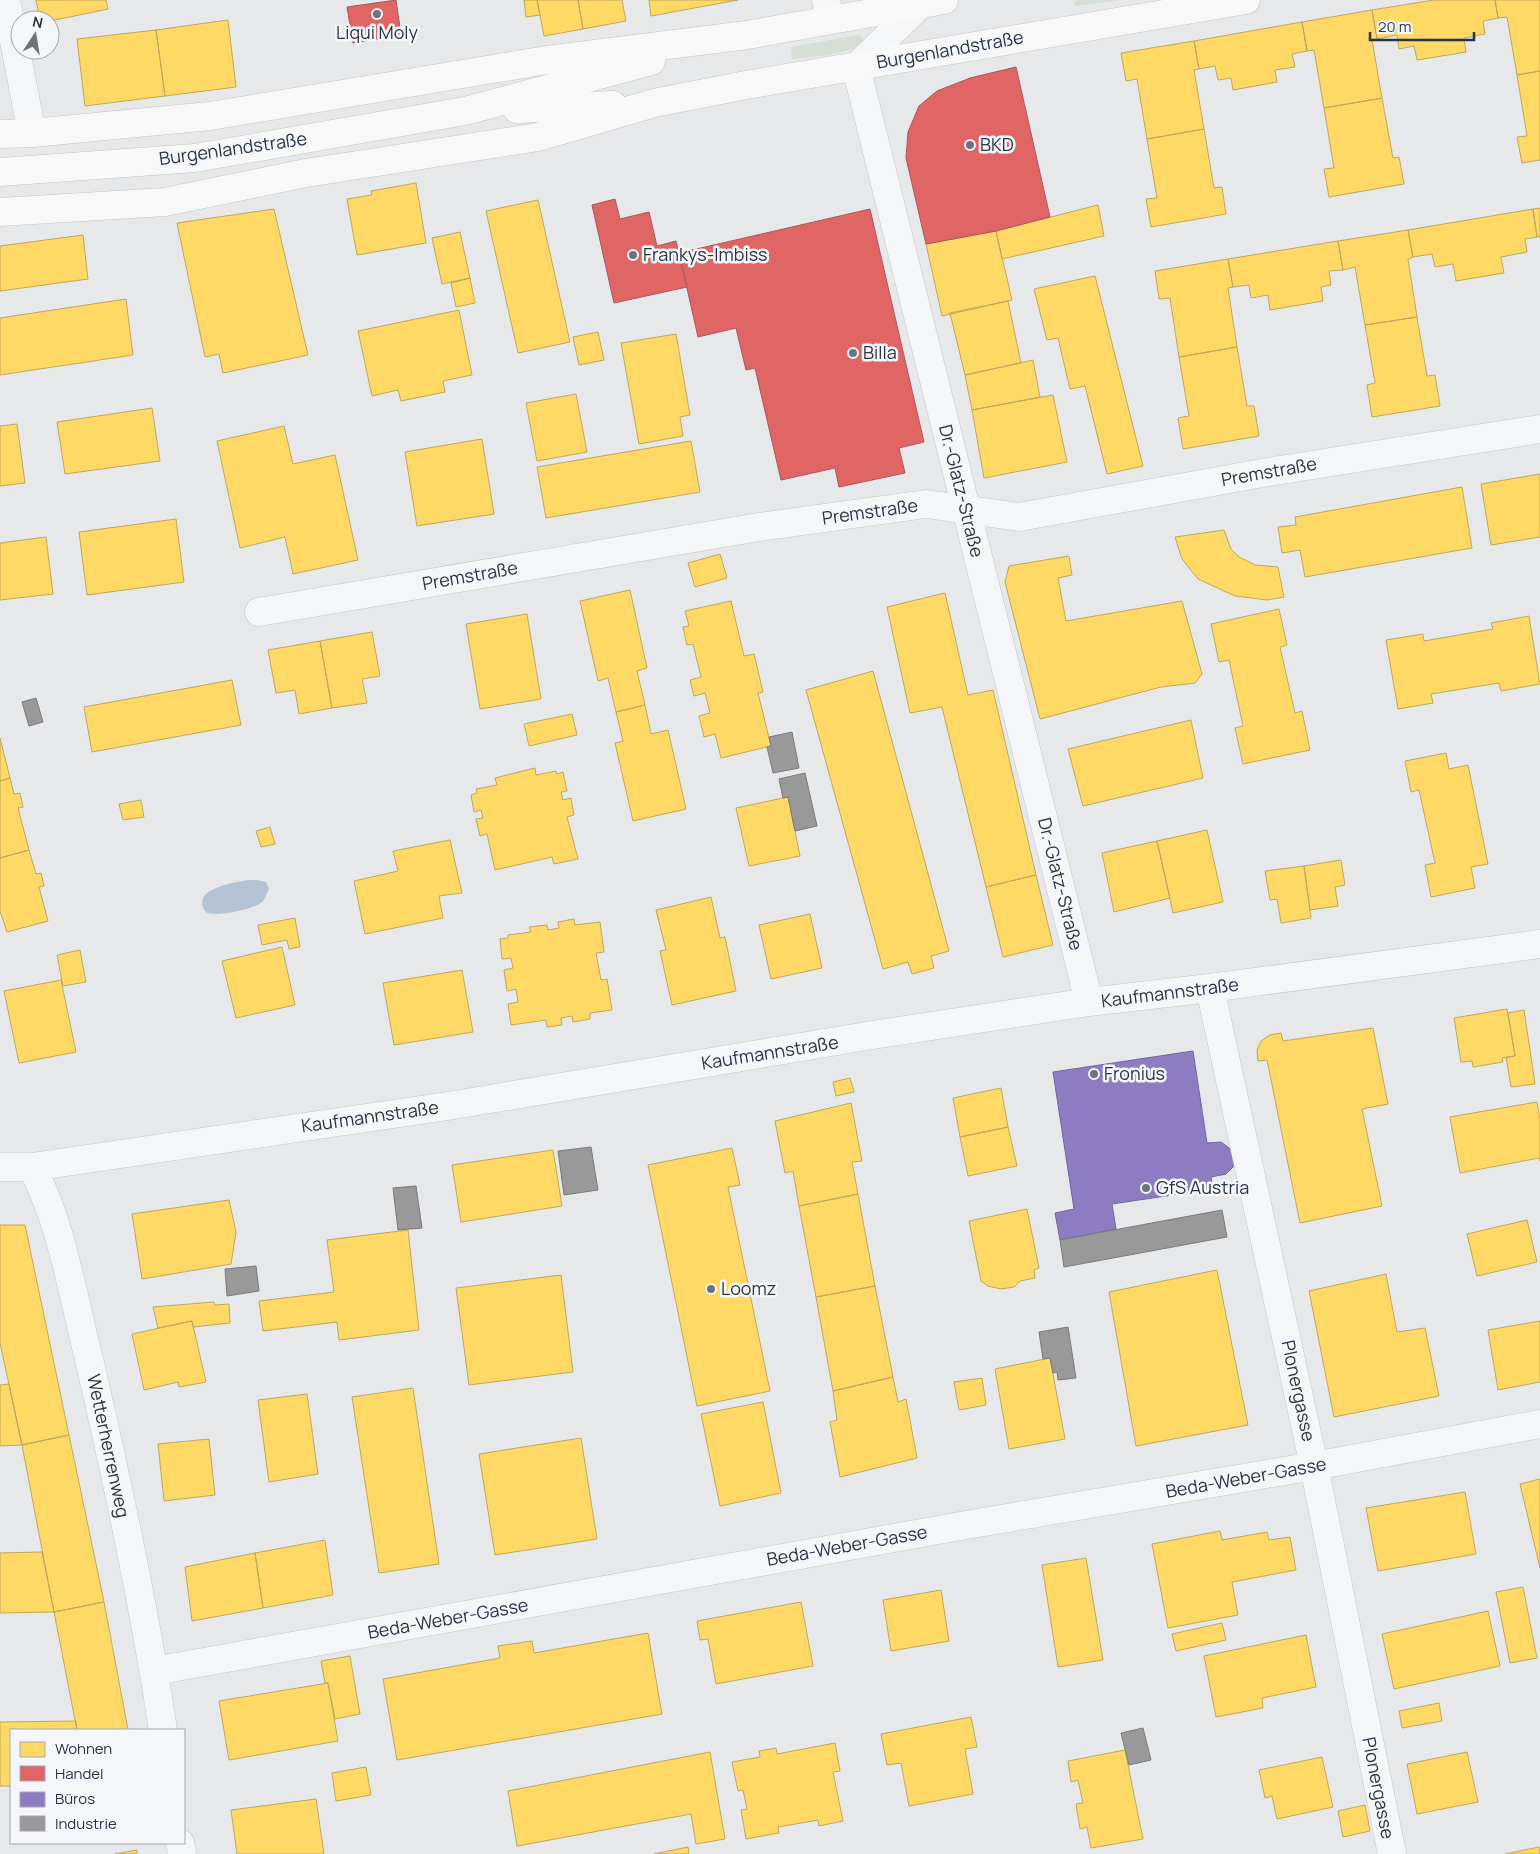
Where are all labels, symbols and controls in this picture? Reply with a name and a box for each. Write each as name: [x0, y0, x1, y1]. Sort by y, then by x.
marker: Liqui Moly: [371, 8, 383, 20]
north arrow: [10, 10, 60, 60]
scale bar: [1370, 10, 1474, 42]
text: N: [31, 11, 45, 32]
text: 20 m: [1378, 16, 1411, 37]
place label: Liqui Moly: [336, 20, 419, 44]
street label: Burgenlandstraße: [874, 24, 1025, 74]
street label: Burgenlandstraße: [157, 126, 308, 170]
place label: BKD: [980, 132, 1014, 156]
marker: BKD: [964, 139, 976, 151]
place label: Frankys-Imbiss: [643, 242, 768, 266]
marker: Frankys-Imbiss: [627, 249, 639, 261]
place label: Billa: [863, 340, 897, 364]
marker: Billa: [847, 347, 859, 359]
street label: Dr.-Glatz-Straße: [934, 422, 990, 560]
street label: Premstraße: [1219, 451, 1319, 491]
street label: Premstraße: [820, 492, 919, 530]
street label: Premstraße: [420, 555, 520, 595]
street label: Dr.-Glatz-Straße: [1033, 815, 1089, 953]
street label: Kaufmannstraße: [1100, 972, 1240, 1012]
street label: Kaufmannstraße: [700, 1029, 840, 1075]
place label: Fronius: [1104, 1061, 1165, 1085]
marker: Fronius: [1088, 1068, 1100, 1080]
street label: Kaufmannstraße: [300, 1094, 440, 1138]
place label: GfS Austria: [1156, 1175, 1249, 1199]
marker: GfS Austria: [1140, 1182, 1152, 1194]
place label: Loomz: [721, 1276, 776, 1300]
marker: Loomz: [705, 1283, 717, 1295]
street label: Plonergasse: [1277, 1338, 1321, 1444]
street label: Wetterherrenweg: [82, 1372, 136, 1520]
street label: Beda-Weber-Gasse: [1164, 1451, 1328, 1503]
street label: Beda-Weber-Gasse: [765, 1519, 929, 1571]
street label: Beda-Weber-Gasse: [366, 1592, 530, 1644]
legend: [10, 1729, 185, 1844]
street label: Plonergasse: [1357, 1735, 1401, 1841]
text: Wohnen: [55, 1738, 112, 1759]
text: Handel: [55, 1763, 104, 1784]
text: Büros: [55, 1788, 95, 1809]
text: Industrie: [55, 1813, 117, 1834]

